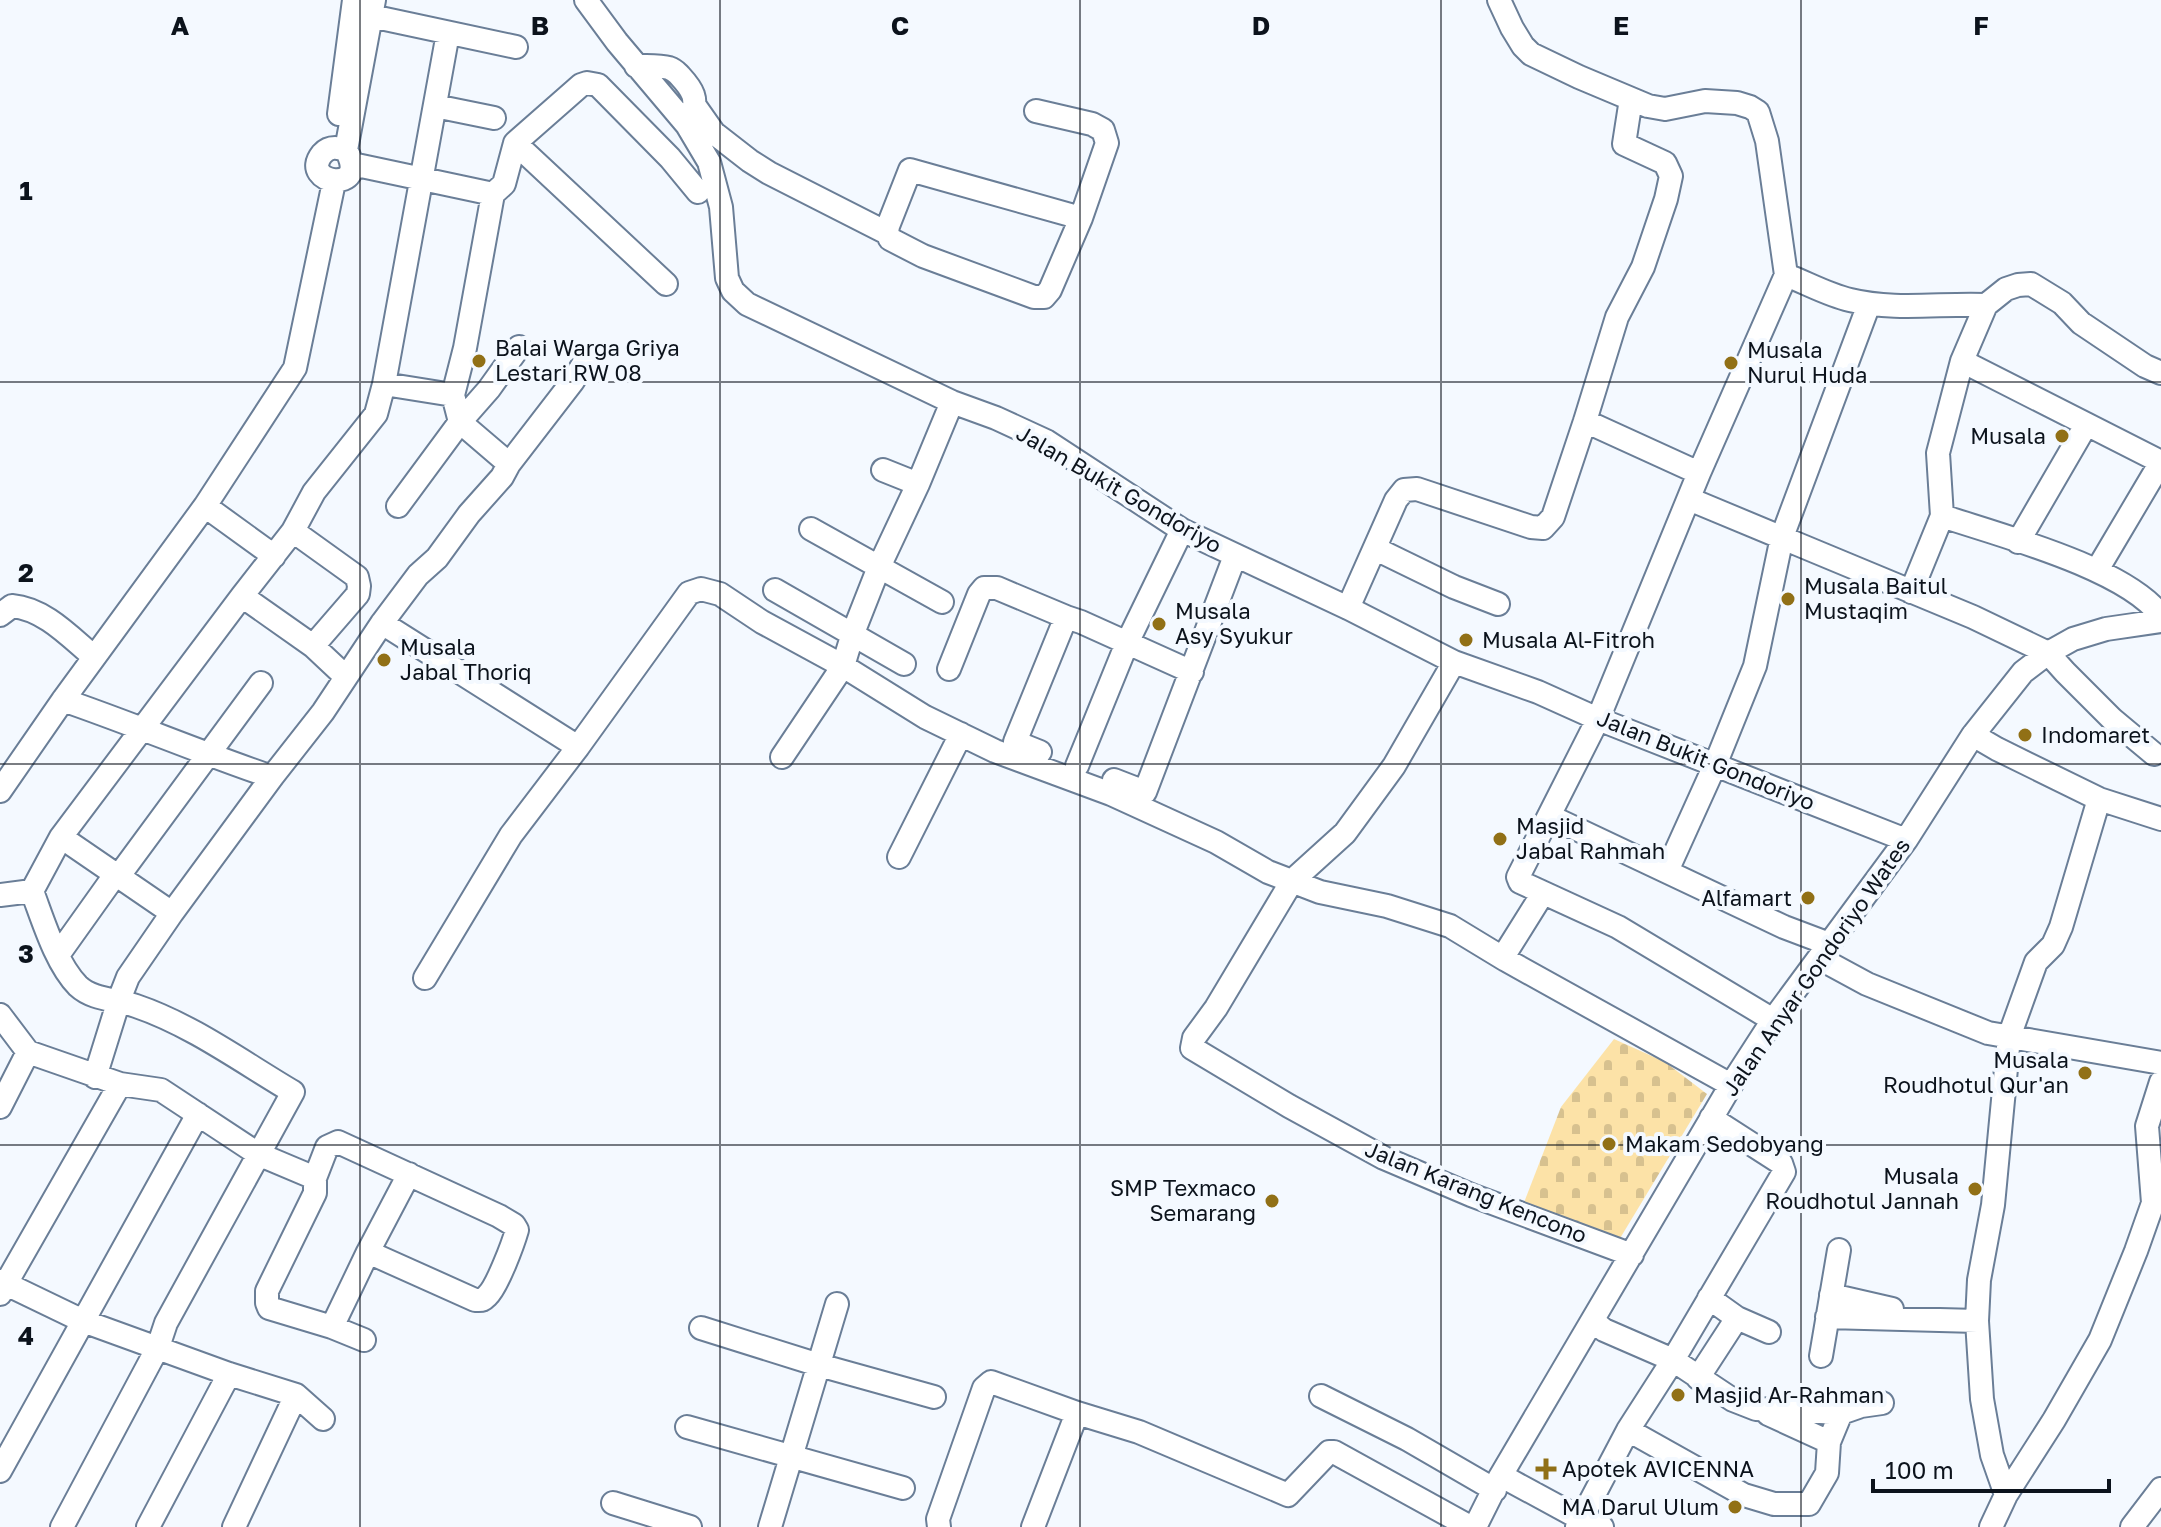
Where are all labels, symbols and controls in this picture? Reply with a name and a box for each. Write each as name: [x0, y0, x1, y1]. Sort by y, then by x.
text: A: [171, 10, 190, 41]
text: B: [531, 10, 549, 41]
text: C: [891, 10, 909, 41]
text: D: [1252, 10, 1270, 41]
text: E: [1613, 10, 1629, 41]
text: F: [1973, 10, 1989, 41]
text: 1: [19, 175, 33, 206]
place label: Balai Warga Griya Lestari RW 08: [495, 334, 680, 386]
place label: Musala Nurul Huda: [1747, 336, 1867, 388]
marker: Balai Warga Griya Lestari RW 08: [470, 352, 488, 370]
marker: Musala Nurul Huda: [1722, 354, 1740, 372]
street label: Jalan Bukit Gondoriyo: [1012, 419, 1227, 558]
place label: Musala: [1970, 422, 2046, 449]
marker: Musala: [2053, 427, 2071, 445]
text: 2: [18, 557, 34, 588]
place label: Musala Baitul Mustaqim: [1804, 572, 1948, 624]
marker: Musala Baitul Mustaqim: [1779, 590, 1797, 608]
place label: Musala Asy Syukur: [1175, 597, 1293, 649]
marker: Musala Asy Syukur: [1150, 615, 1168, 633]
place label: Musala Al-Fitroh: [1482, 626, 1655, 653]
marker: Musala Al-Fitroh: [1457, 631, 1475, 649]
place label: Musala Jabal Thoriq: [400, 633, 532, 685]
marker: Musala Jabal Thoriq: [375, 651, 393, 669]
street label: Jalan Bukit Gondoriyo: [1593, 704, 1819, 816]
place label: Indomaret: [2041, 721, 2150, 748]
marker: Indomaret: [2016, 726, 2034, 744]
place label: Masjid Jabal Rahmah: [1516, 812, 1665, 864]
marker: Masjid Jabal Rahmah: [1491, 830, 1509, 848]
street label: Jalan Anyar Gondoriyo Wates: [1716, 832, 1915, 1101]
place label: Alfamart: [1701, 884, 1792, 911]
marker: Alfamart: [1799, 889, 1817, 907]
text: 3: [18, 938, 34, 969]
place label: Musala Roudhotul Qur'an: [1883, 1046, 2069, 1098]
marker: Musala Roudhotul Qur'an: [2076, 1064, 2094, 1082]
place label: Makam Sedobyang: [1625, 1130, 1824, 1157]
street label: Jalan Karang Kencono: [1361, 1135, 1591, 1248]
marker: Makam Sedobyang: [1600, 1135, 1618, 1153]
place label: Musala Roudhotul Jannah: [1765, 1162, 1959, 1214]
place label: SMP Texmaco Semarang: [1110, 1174, 1256, 1226]
marker: Musala Roudhotul Jannah: [1966, 1180, 1984, 1198]
marker: SMP Texmaco Semarang: [1263, 1192, 1281, 1210]
text: 4: [18, 1320, 34, 1351]
place label: Masjid Ar-Rahman: [1694, 1381, 1884, 1408]
marker: Masjid Ar-Rahman: [1669, 1386, 1687, 1404]
scale bar: [1873, 1443, 2109, 1493]
place label: Apotek AVICENNA: [1562, 1455, 1754, 1482]
text: 100 m: [1885, 1455, 1954, 1484]
marker: Apotek AVICENNA: [1537, 1460, 1555, 1478]
place label: MA Darul Ulum: [1562, 1493, 1719, 1520]
marker: MA Darul Ulum: [1726, 1498, 1744, 1516]

